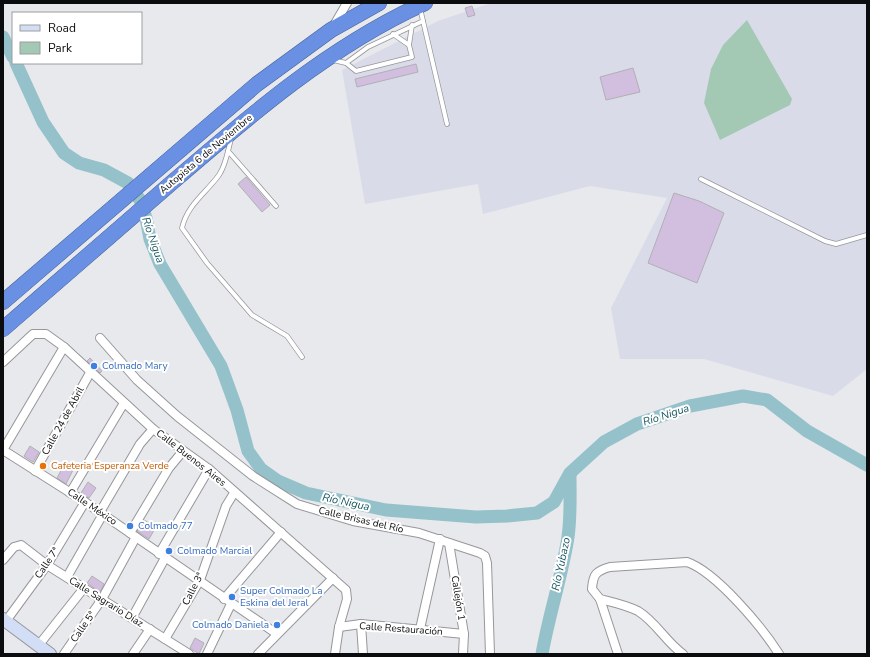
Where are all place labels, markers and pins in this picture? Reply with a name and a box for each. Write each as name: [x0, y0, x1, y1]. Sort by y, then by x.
place label: Colmado Mary: [102, 359, 168, 373]
marker: Colmado Mary: [89, 361, 99, 371]
place label: Cafeteria Esperanza Verde: [51, 459, 169, 473]
marker: Cafeteria Esperanza Verde: [38, 461, 48, 471]
place label: Colmado 77: [138, 519, 193, 533]
marker: Colmado 77: [125, 521, 135, 531]
place label: Colmado Marcial: [177, 544, 252, 558]
marker: Colmado Marcial: [164, 546, 174, 556]
place label: Super Colmado La Eskina del Jeral: [240, 584, 323, 610]
marker: Super Colmado La Eskina del Jeral: [227, 592, 237, 602]
place label: Colmado Daniela: [192, 618, 269, 632]
marker: Colmado Daniela: [272, 620, 282, 630]

